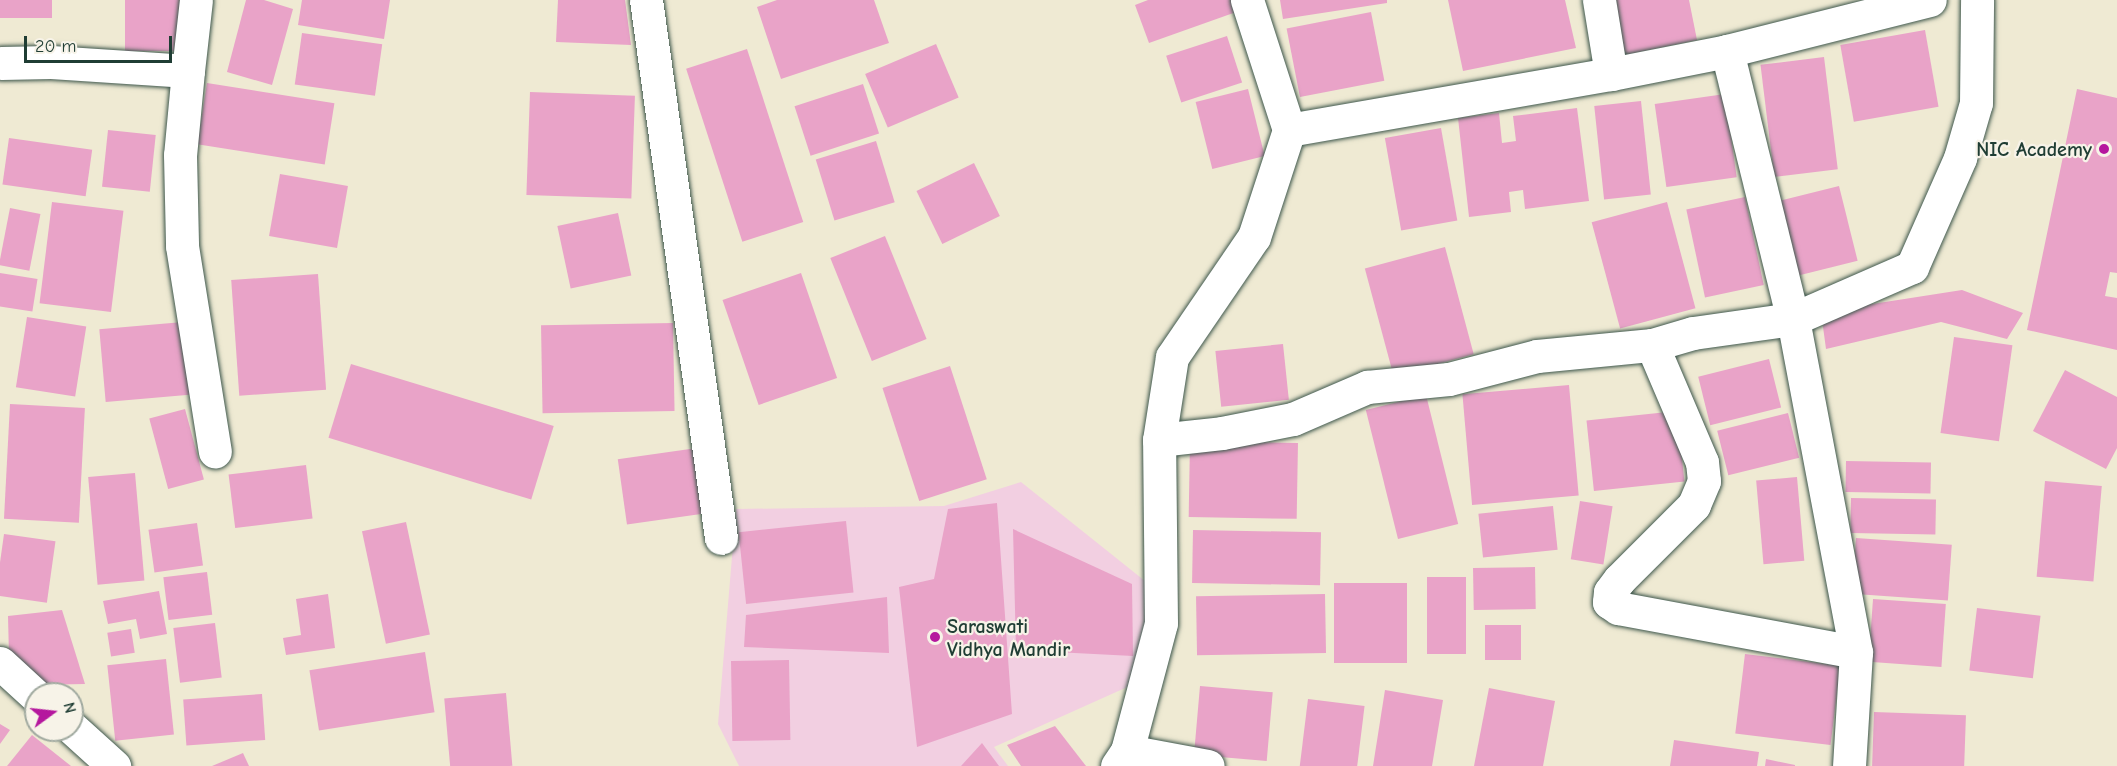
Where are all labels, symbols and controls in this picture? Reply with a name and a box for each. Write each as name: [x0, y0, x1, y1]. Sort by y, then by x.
scale bar: [27, 24, 176, 62]
text: 20 m: [35, 36, 76, 57]
place label: NIC Academy: [1976, 137, 2092, 161]
marker: NIC Academy: [2097, 142, 2111, 156]
place label: Saraswati Vidhya Mandir: [947, 614, 1070, 661]
marker: Saraswati Vidhya Mandir: [928, 630, 942, 644]
north arrow: [24, 682, 84, 742]
text: N: [59, 700, 79, 715]

